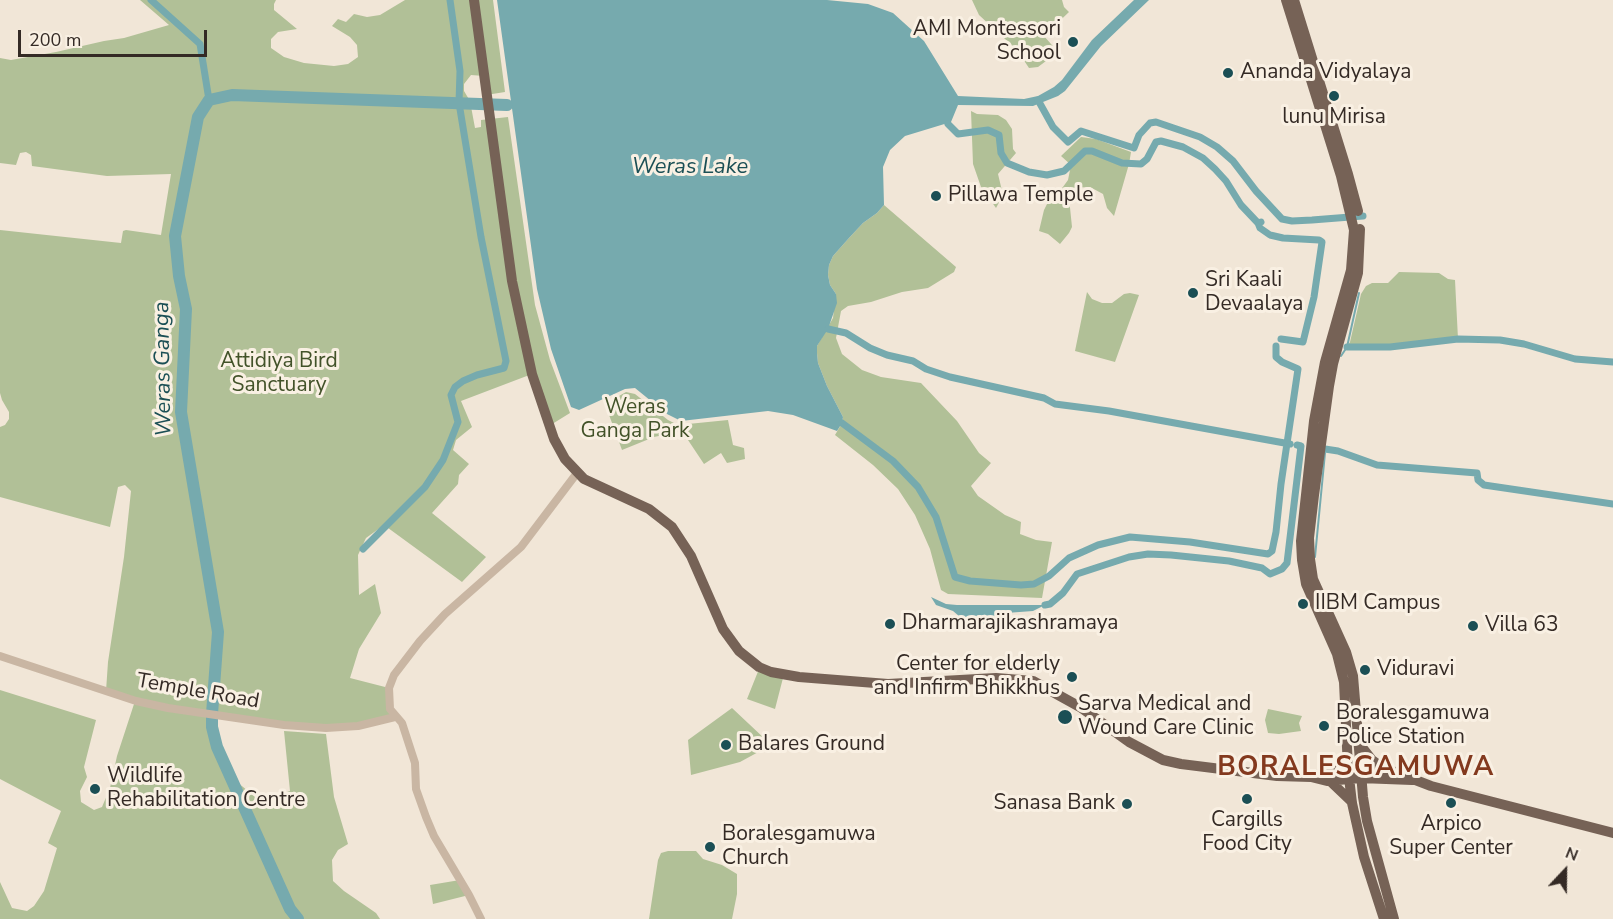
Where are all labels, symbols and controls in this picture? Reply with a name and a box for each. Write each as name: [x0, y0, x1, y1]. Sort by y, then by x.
place label: AMI Montessori School: [913, 17, 1061, 67]
scale bar: [21, 18, 210, 56]
text: 200 m: [29, 28, 81, 52]
marker: AMI Montessori School: [1066, 35, 1080, 49]
place label: Ananda Vidyalaya: [1240, 60, 1411, 86]
marker: Ananda Vidyalaya: [1221, 66, 1235, 80]
marker: lunu Mirisa: [1327, 89, 1341, 103]
place label: lunu Mirisa: [1282, 105, 1386, 131]
water label: Weras Lake: [632, 155, 748, 181]
place label: Pillawa Temple: [948, 183, 1093, 209]
marker: Pillawa Temple: [929, 189, 943, 203]
place label: Sri Kaali Devaalaya: [1205, 268, 1303, 318]
marker: Sri Kaali Devaalaya: [1186, 286, 1200, 300]
water label: Weras Ganga: [150, 301, 178, 437]
park label: Attidiya Bird Sanctuary: [220, 349, 338, 399]
park label: Weras Ganga Park: [580, 395, 690, 445]
place label: IIBM Campus: [1315, 591, 1440, 617]
marker: IIBM Campus: [1296, 597, 1310, 611]
place label: Dharmarajikashramaya: [902, 611, 1118, 637]
place label: Villa 63: [1485, 613, 1558, 639]
marker: Dharmarajikashramaya: [883, 617, 897, 631]
marker: Villa 63: [1466, 619, 1480, 633]
place label: Center for elderly and Infirm Bhikkhus: [874, 652, 1060, 702]
place label: Viduravi: [1377, 657, 1454, 683]
marker: Viduravi: [1358, 663, 1372, 677]
street label: Temple Road: [135, 669, 261, 715]
marker: Center for elderly and Infirm Bhikkhus: [1065, 670, 1079, 684]
place label: Sarva Medical and Wound Care Clinic: [1078, 692, 1254, 742]
place label: Boralesgamuwa Police Station: [1336, 701, 1490, 751]
marker: Sarva Medical and Wound Care Clinic: [1056, 708, 1074, 726]
marker: Boralesgamuwa Police Station: [1317, 719, 1331, 733]
place label: Balares Ground: [738, 732, 885, 758]
marker: Balares Ground: [719, 738, 733, 752]
district label: BORALESGAMUWA: [1217, 752, 1495, 784]
place label: Wildlife Rehabilitation Centre: [107, 764, 305, 814]
marker: Wildlife Rehabilitation Centre: [88, 782, 102, 796]
place label: Sanasa Bank: [994, 791, 1115, 817]
marker: Cargills Food City: [1240, 792, 1254, 806]
marker: Arpico Super Center: [1444, 796, 1458, 810]
marker: Sanasa Bank: [1120, 797, 1134, 811]
place label: Cargills Food City: [1202, 808, 1292, 858]
place label: Arpico Super Center: [1389, 812, 1513, 862]
place label: Boralesgamuwa Church: [722, 822, 876, 872]
marker: Boralesgamuwa Church: [703, 840, 717, 854]
north arrow: [1535, 841, 1595, 901]
text: N: [1562, 842, 1581, 867]

